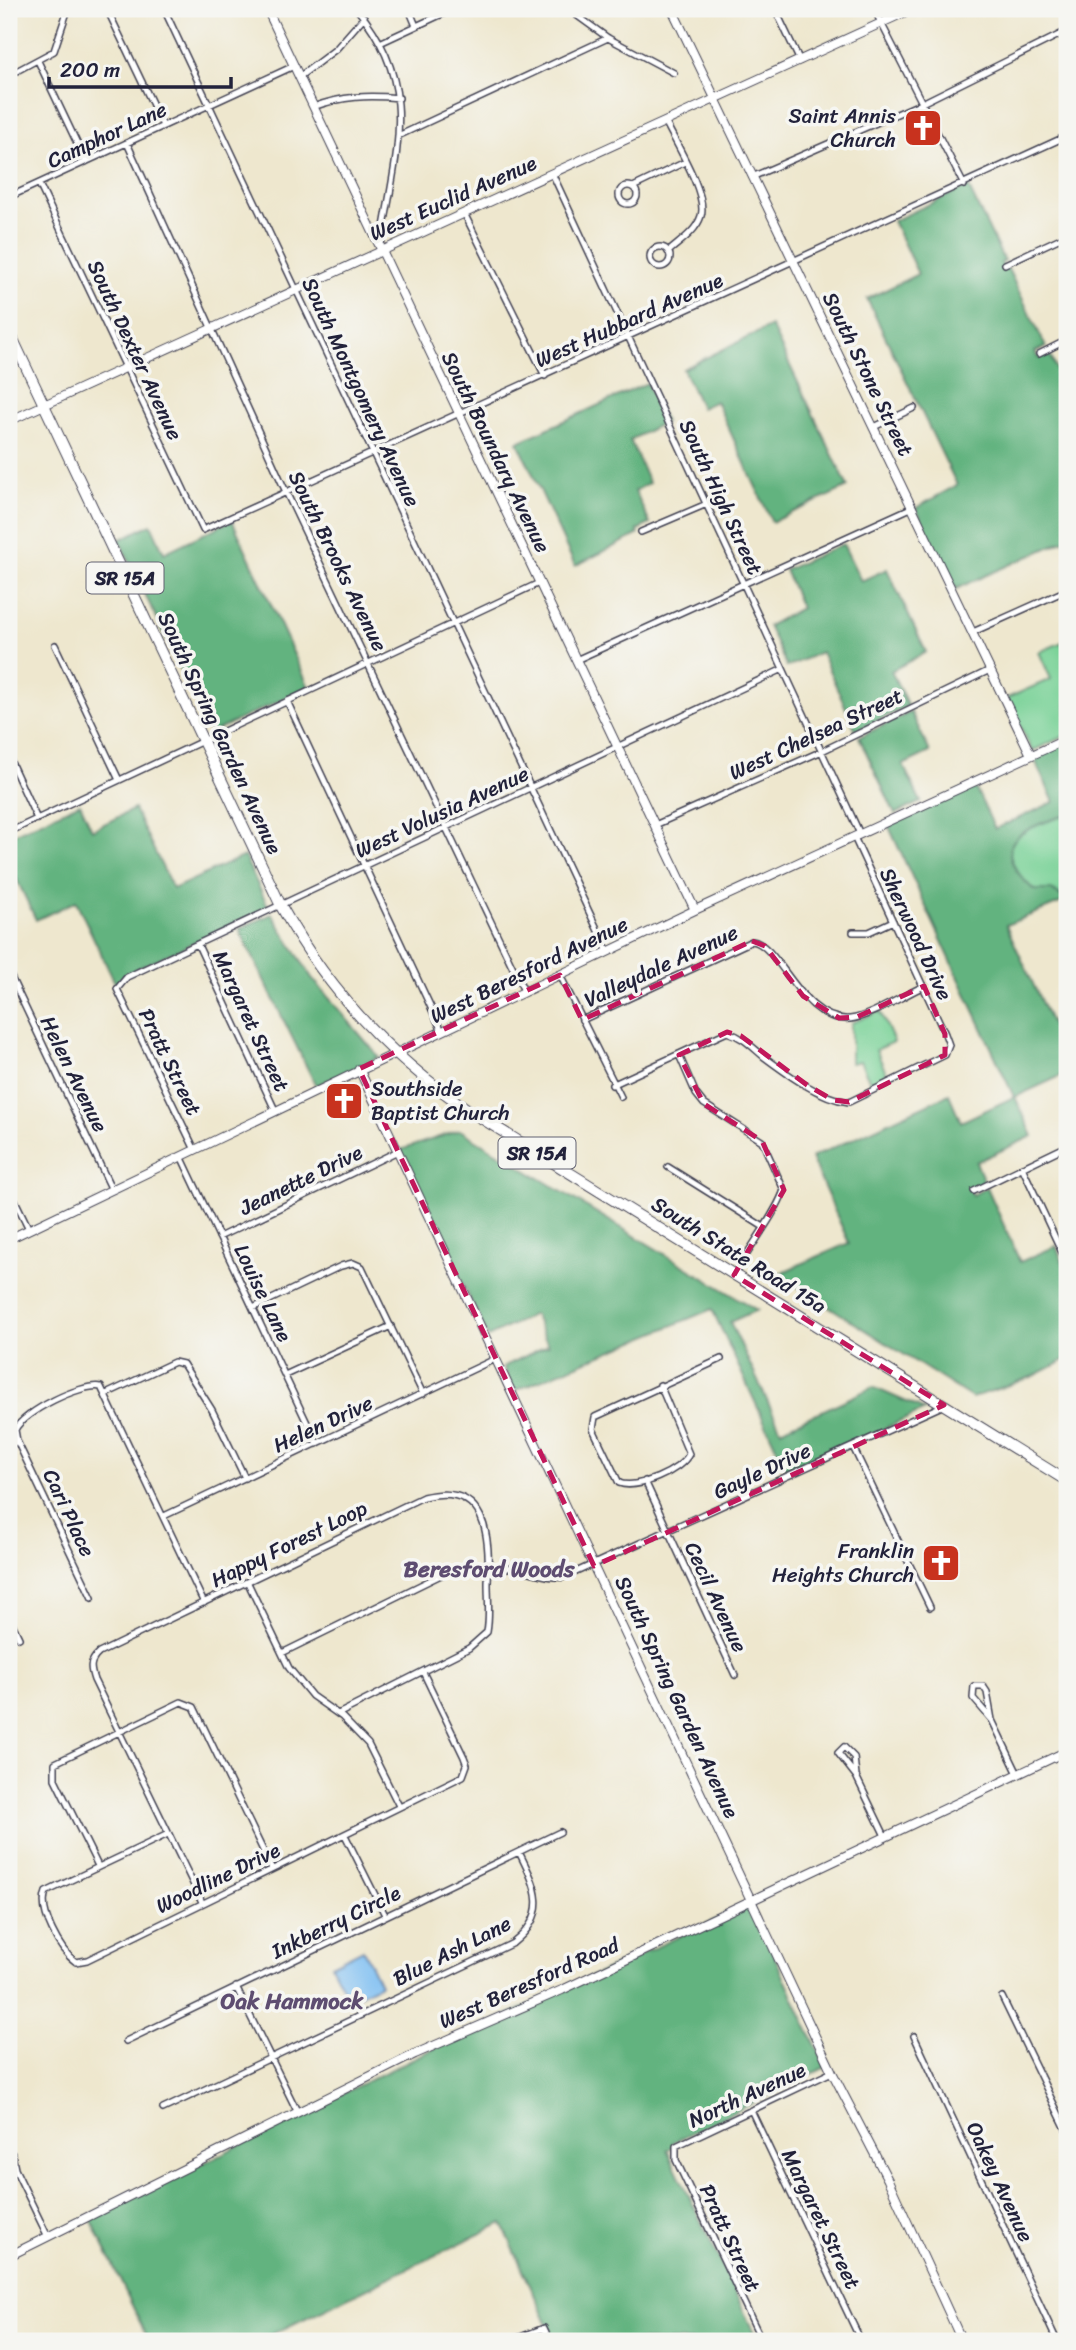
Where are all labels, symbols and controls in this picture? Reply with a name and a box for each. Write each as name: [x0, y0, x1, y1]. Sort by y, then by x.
scale bar: [49, 46, 231, 90]
text: 200 m: [60, 51, 120, 89]
street label: Camphor Lane: [41, 90, 174, 179]
place label: Saint Annis Church: [789, 97, 896, 159]
church icon: Saint Annis Church: [902, 107, 944, 149]
street label: West Euclid Avenue: [363, 144, 543, 252]
street label: South Dexter Avenue: [76, 253, 194, 447]
street label: West Hubbard Avenue: [529, 261, 729, 379]
street label: South Montgomery Avenue: [291, 271, 431, 513]
street label: South Stone Street: [812, 285, 924, 463]
street label: South Boundary Avenue: [431, 344, 562, 560]
street label: South High Street: [668, 413, 774, 581]
street label: South Brooks Avenue: [278, 464, 399, 658]
road number: SR 15A: [86, 562, 164, 594]
street label: South Spring Garden Avenue: [147, 605, 293, 861]
street label: West Chelsea Street: [723, 677, 909, 791]
street label: West Volusia Avenue: [349, 755, 536, 869]
street label: Sherwood Drive: [869, 861, 964, 1007]
street label: West Beresford Avenue: [423, 905, 635, 1035]
street label: Valleydale Avenue: [577, 913, 745, 1018]
street label: Margaret Street: [202, 944, 300, 1098]
street label: Pratt Street: [128, 1002, 212, 1122]
street label: Helen Avenue: [29, 1009, 119, 1139]
place label: Southside Baptist Church: [371, 1070, 510, 1132]
church icon: Southside Baptist Church: [323, 1080, 365, 1122]
street label: Jeanette Drive: [232, 1134, 369, 1227]
road number: SR 15A: [498, 1138, 576, 1168]
street label: South State Road 15a: [644, 1186, 835, 1325]
street label: Louise Lane: [223, 1237, 303, 1349]
street label: Helen Drive: [267, 1384, 380, 1464]
street label: Gayle Drive: [707, 1432, 817, 1510]
street label: Cari Place: [32, 1463, 106, 1564]
street label: Happy Forest Loop: [204, 1490, 374, 1598]
place label: Franklin Heights Church: [772, 1532, 914, 1594]
street label: Cecil Avenue: [674, 1535, 758, 1659]
church icon: Franklin Heights Church: [920, 1542, 962, 1584]
district label: Beresford Woods: [404, 1549, 576, 1590]
street label: South Spring Garden Avenue: [604, 1569, 750, 1825]
street label: Woodline Drive: [149, 1831, 287, 1925]
street label: Inkberry Circle: [264, 1874, 407, 1970]
street label: Blue Ash Lane: [386, 1905, 518, 1997]
street label: West Beresford Road: [433, 1925, 627, 2040]
district label: Oak Hammock: [221, 1981, 364, 2022]
street label: North Avenue: [682, 2051, 812, 2139]
street label: Oakey Avenue: [955, 2115, 1045, 2249]
street label: Margaret Street: [770, 2142, 872, 2296]
street label: Pratt Street: [688, 2178, 772, 2298]

